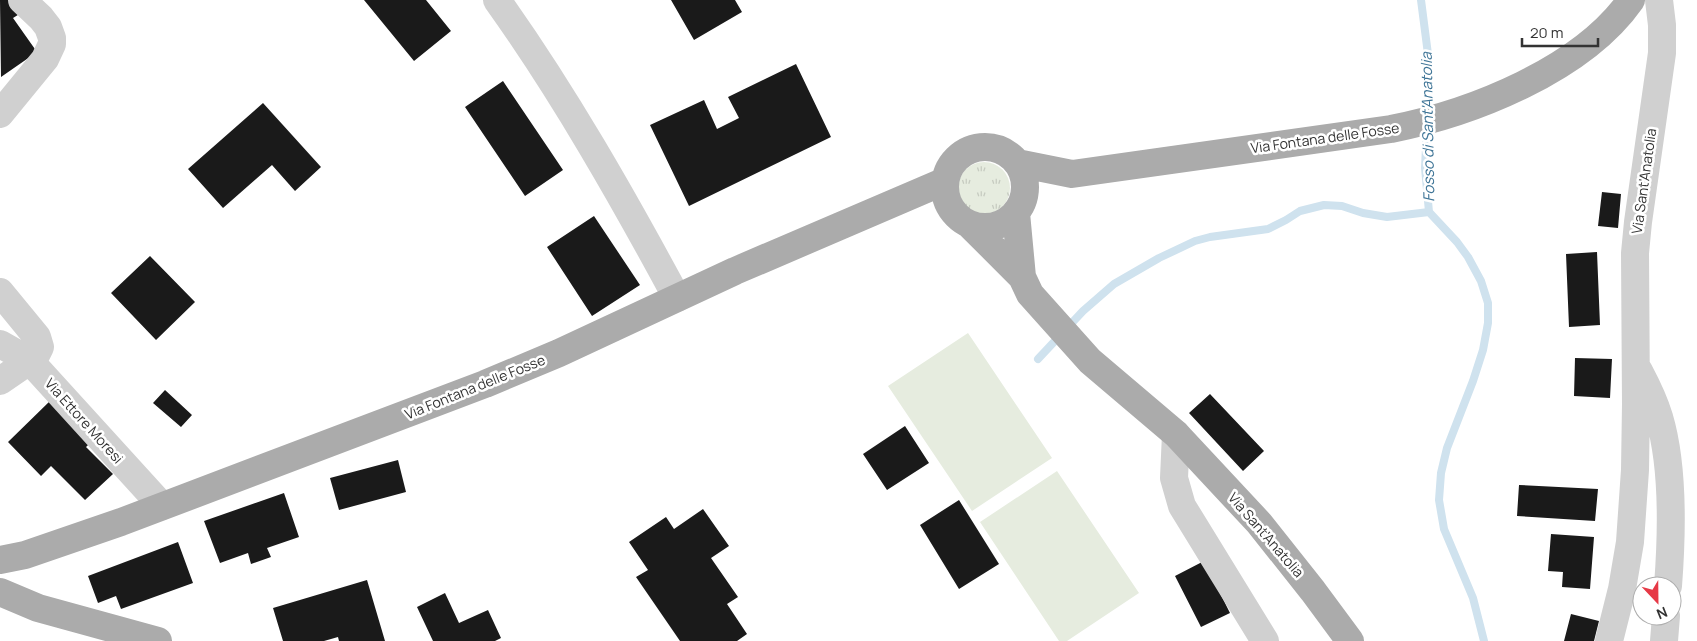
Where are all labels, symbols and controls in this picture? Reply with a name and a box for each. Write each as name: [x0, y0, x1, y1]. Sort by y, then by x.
scale bar: [1522, 15, 1598, 47]
text: 20 m: [1530, 22, 1563, 43]
water label: Fosso di Sant'Anatolia: [1416, 51, 1439, 202]
street label: Via Fontana delle Fosse: [1250, 118, 1400, 157]
street label: Via Sant'Anatolia: [1627, 127, 1660, 235]
street label: Via Fontana delle Fosse: [402, 350, 548, 423]
street label: Via Ettore Moresi: [41, 374, 128, 467]
street label: Via Sant'Anatolia: [1224, 488, 1308, 581]
north arrow: [1632, 576, 1682, 626]
text: N: [1654, 603, 1670, 624]

